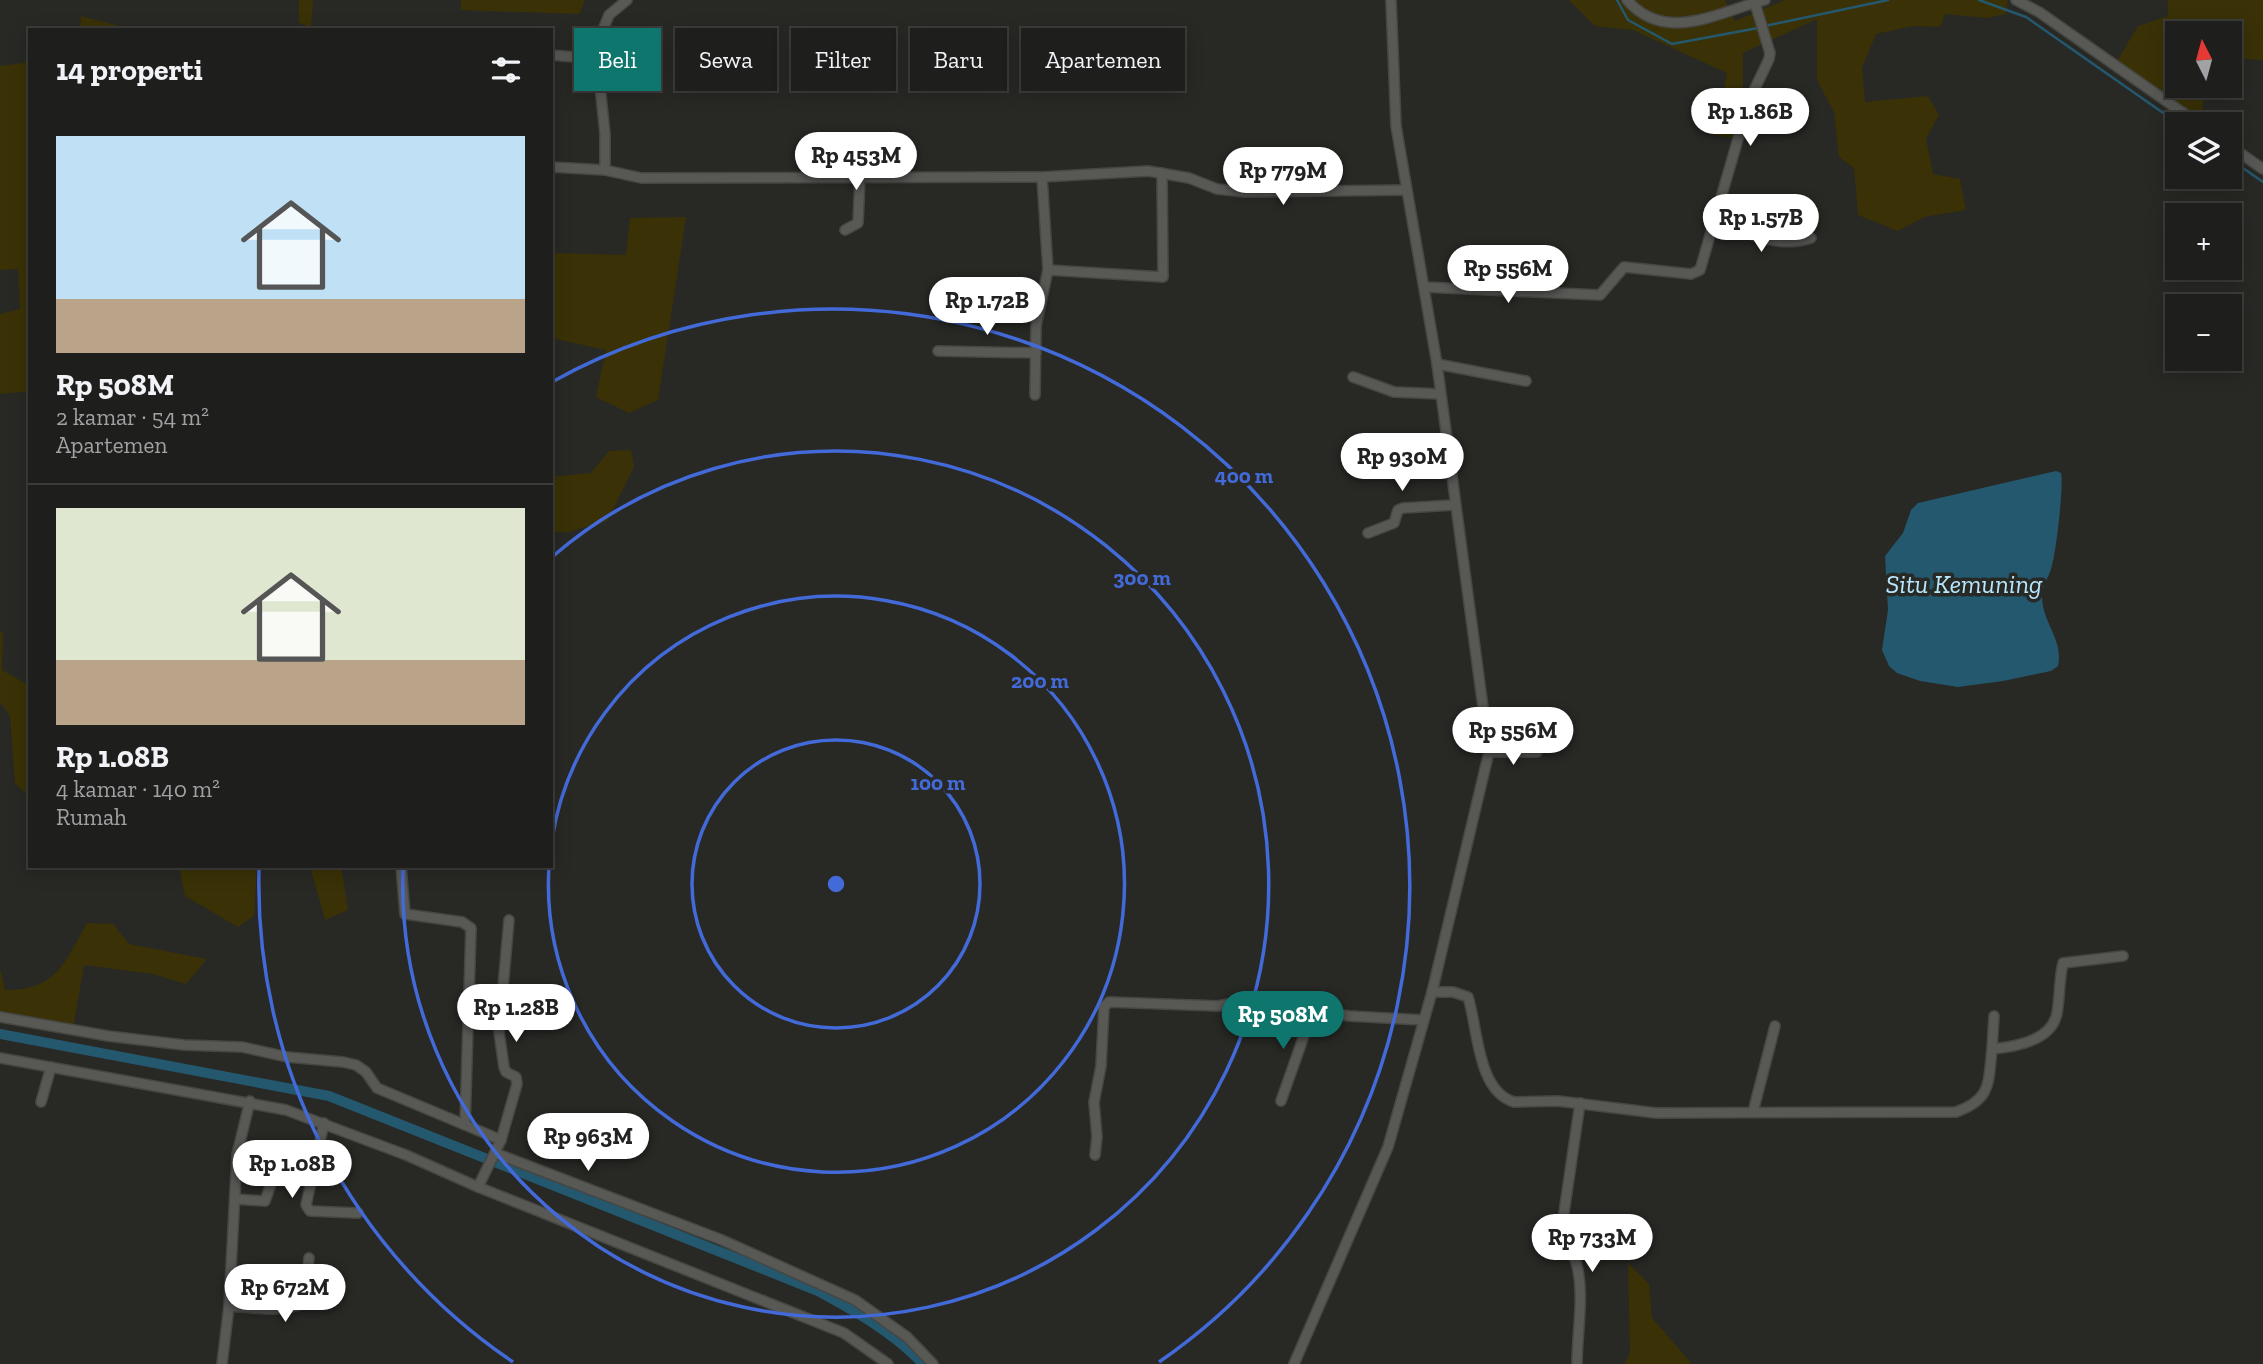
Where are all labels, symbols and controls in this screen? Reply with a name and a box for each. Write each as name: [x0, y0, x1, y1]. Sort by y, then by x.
north arrow: [2165, 21, 2242, 98]
map controls: [2165, 21, 2242, 371]
chip: Beli: [574, 28, 661, 91]
chip: Sewa: [675, 28, 777, 91]
chip: Filter: [791, 28, 896, 91]
chip: Baru: [910, 28, 1007, 91]
chip: Apartemen: [1021, 28, 1185, 91]
icon: filters: [487, 51, 525, 89]
text: 14 properti: [56, 52, 203, 88]
pin: Rp 1.86B: [1678, 88, 1822, 148]
text: Rp 1.86B: [1707, 97, 1793, 125]
button: layers: [2165, 112, 2242, 189]
pin: Rp 453M: [791, 132, 921, 192]
text: Rp 453M: [811, 141, 901, 169]
pin: Rp 779M: [1218, 148, 1348, 207]
text: Rp 779M: [1239, 156, 1327, 184]
icon: home: [228, 182, 354, 308]
pin: Rp 1.57B: [1689, 194, 1833, 254]
text: Rp 1.57B: [1719, 203, 1803, 231]
button: +: [2165, 203, 2242, 280]
pin: Rp 556M: [1443, 246, 1573, 305]
text: Rp 556M: [1463, 254, 1553, 282]
pin: Rp 1.72B: [915, 278, 1059, 337]
text: Rp 1.72B: [945, 286, 1029, 314]
button: −: [2165, 294, 2242, 371]
text: Rp 508M: [56, 367, 174, 403]
text: 2 kamar · 54 m²: [56, 403, 209, 431]
text: Apartemen: [56, 431, 167, 459]
pin: Rp 930M: [1337, 434, 1467, 493]
text: Rp 930M: [1357, 442, 1447, 470]
text: 400 m: [1215, 463, 1274, 488]
icon: home: [228, 554, 354, 680]
text: 300 m: [1113, 565, 1171, 590]
water label: Situ Kemuning: [1886, 568, 2043, 600]
text: 200 m: [1011, 668, 1069, 693]
pin: Rp 556M: [1448, 708, 1578, 767]
text: Rp 556M: [1468, 716, 1558, 744]
text: Rp 1.08B: [56, 739, 169, 775]
text: 100 m: [911, 770, 966, 795]
text: 4 kamar · 140 m²: [56, 775, 220, 803]
text: Rumah: [56, 803, 127, 831]
centre of rings: [824, 872, 848, 896]
pin: Rp 1.28B: [444, 984, 588, 1044]
pin: Rp 508M: [1218, 992, 1348, 1051]
text: Rp 1.28B: [473, 993, 559, 1021]
text: Rp 508M: [1238, 1000, 1328, 1028]
pin: Rp 963M: [523, 1114, 653, 1173]
text: Rp 963M: [543, 1122, 633, 1150]
pin: Rp 1.08B: [220, 1140, 364, 1200]
text: Rp 1.08B: [249, 1149, 335, 1177]
pin: Rp 733M: [1527, 1214, 1657, 1274]
text: Rp 733M: [1548, 1223, 1636, 1251]
pin: Rp 672M: [220, 1264, 350, 1324]
text: Rp 672M: [241, 1273, 329, 1301]

